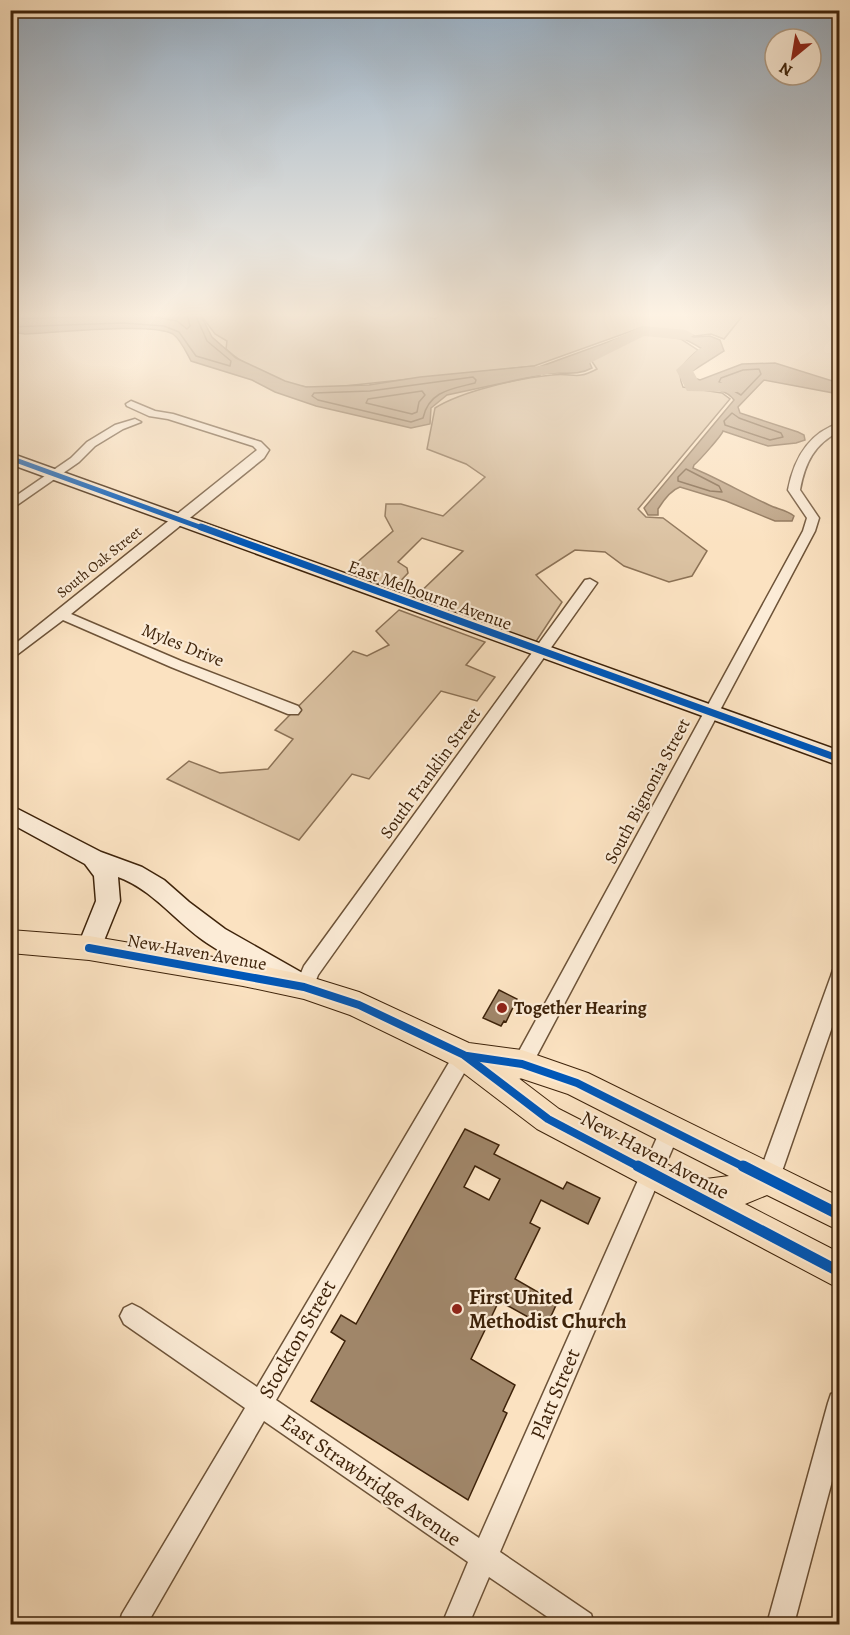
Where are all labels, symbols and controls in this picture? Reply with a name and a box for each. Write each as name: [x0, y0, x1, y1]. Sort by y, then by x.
north arrow: [763, 27, 823, 87]
text: N: [775, 57, 797, 82]
street label: South Oak Street: [52, 522, 146, 602]
street label: East Melbourne Avenue: [345, 554, 515, 636]
street label: Myles Drive: [138, 618, 228, 672]
street label: South Franklin Street: [374, 702, 486, 844]
street label: South Bignonia Street: [598, 714, 696, 868]
street label: New Haven Avenue: [125, 928, 269, 976]
place label: Together Hearing: [514, 996, 648, 1020]
marker: Together Hearing: [495, 1001, 509, 1015]
street label: New Haven Avenue: [576, 1104, 734, 1206]
street label: Stockton Street: [252, 1275, 342, 1403]
place label: First United Methodist Church: [469, 1283, 627, 1335]
marker: First United Methodist Church: [450, 1302, 464, 1316]
street label: Platt Street: [523, 1344, 587, 1444]
street label: East Strawbridge Avenue: [275, 1407, 467, 1553]

